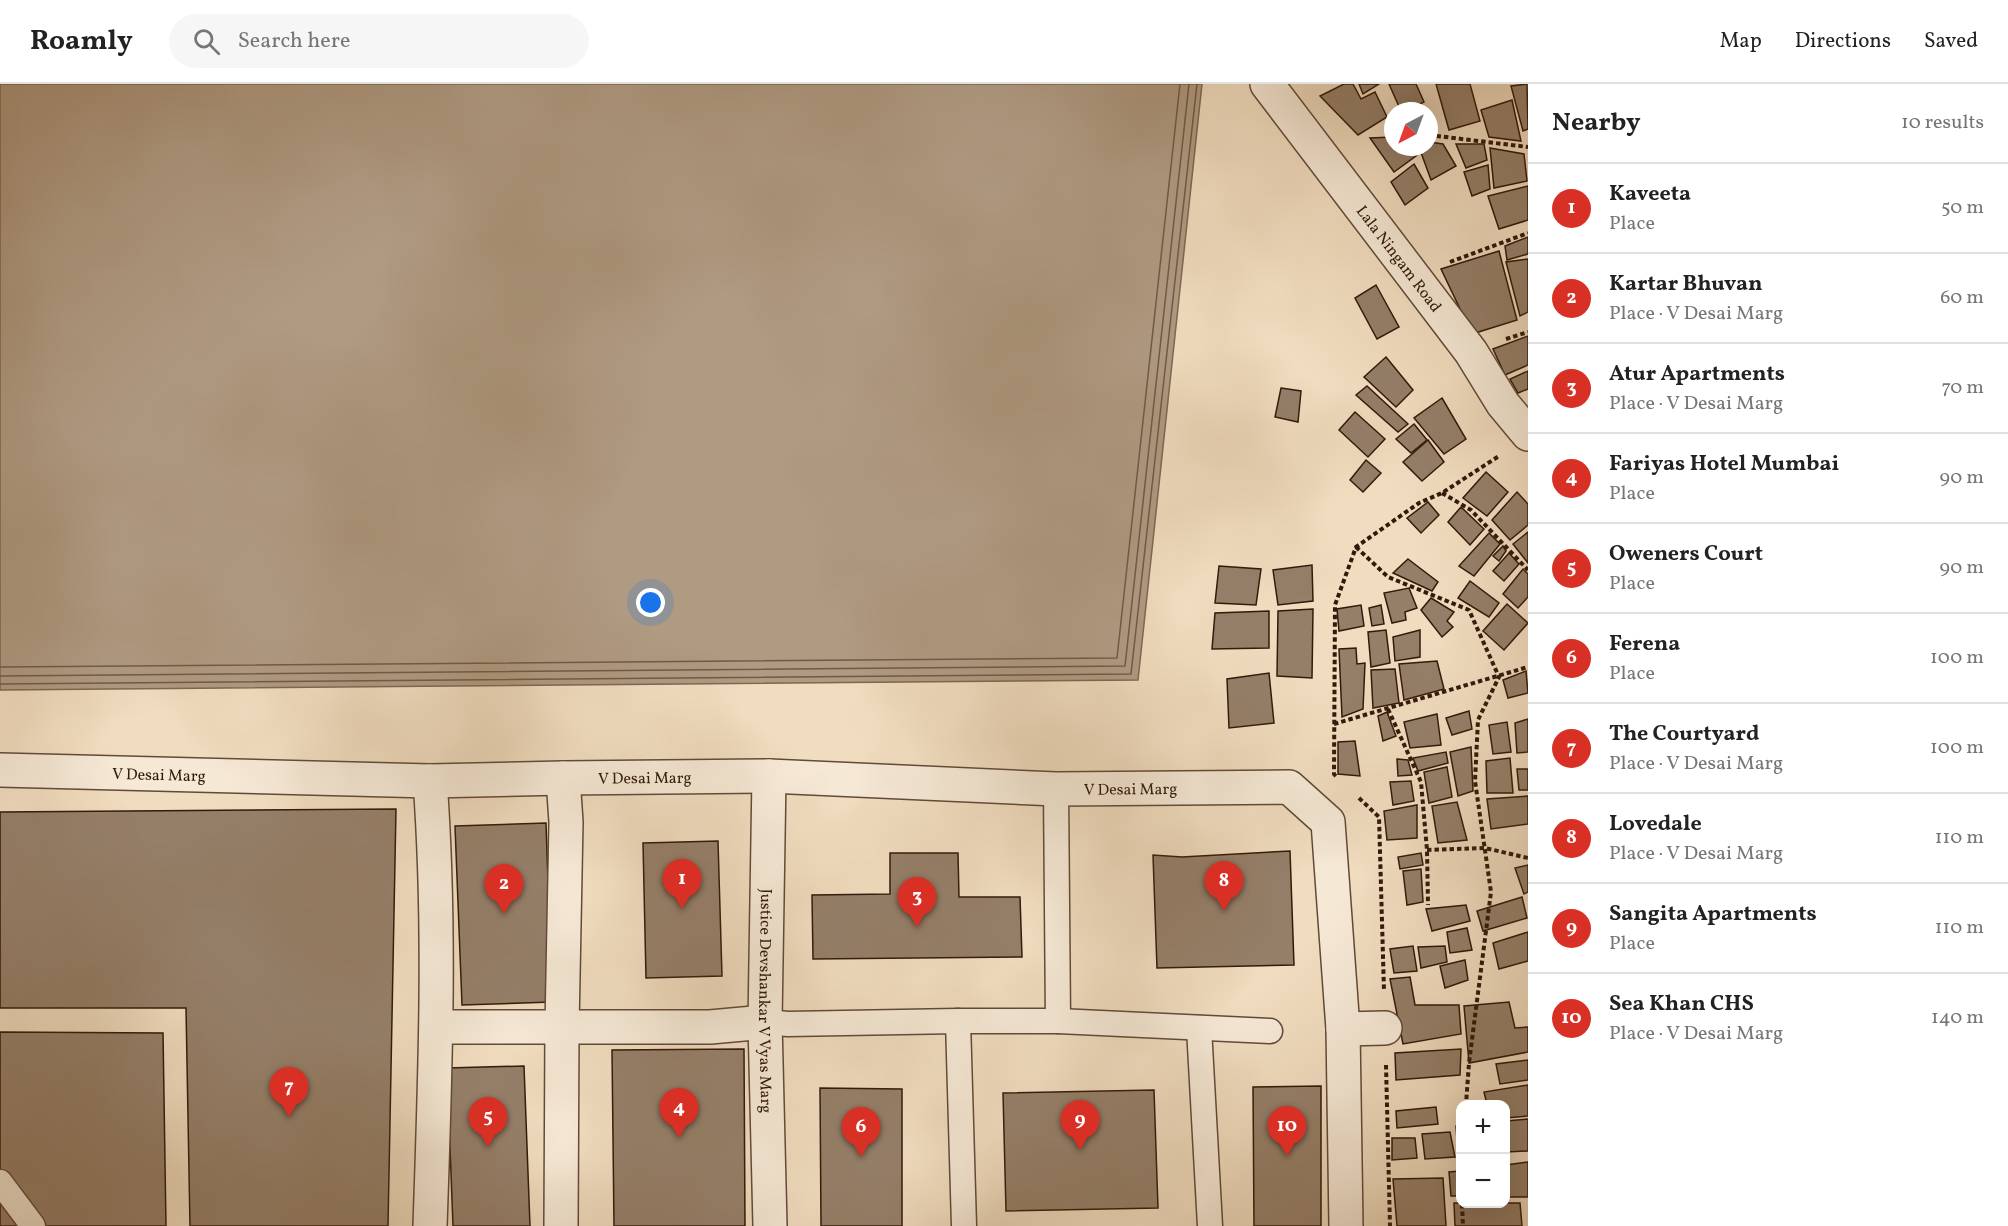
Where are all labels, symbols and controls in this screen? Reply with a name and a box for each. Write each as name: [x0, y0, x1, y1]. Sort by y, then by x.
search box: [169, 14, 589, 68]
text: Roamly: [30, 22, 133, 61]
icon: search: [190, 25, 223, 58]
text: Search here: [238, 26, 350, 57]
text: Map: [1720, 27, 1762, 56]
text: Directions: [1795, 27, 1891, 56]
text: Saved: [1924, 27, 1978, 56]
north arrow: [1384, 102, 1438, 156]
text: Nearby: [1552, 105, 1641, 141]
text: 10 results: [1901, 109, 1984, 137]
text: Kaveeta: [1609, 179, 1691, 210]
text: 1: [1567, 194, 1576, 222]
text: 50 m: [1941, 194, 1984, 222]
street label: Lala Ningam Road: [1350, 202, 1446, 317]
text: Place: [1609, 210, 1655, 238]
text: Kartar Bhuvan: [1609, 269, 1763, 300]
text: 2: [1566, 284, 1577, 312]
text: 60 m: [1940, 284, 1984, 312]
text: Place · V Desai Marg: [1609, 300, 1783, 328]
text: Atur Apartments: [1609, 359, 1785, 390]
text: 3: [1566, 374, 1577, 402]
text: 70 m: [1941, 374, 1984, 402]
text: Place · V Desai Marg: [1609, 390, 1783, 418]
text: Fariyas Hotel Mumbai: [1609, 449, 1839, 480]
text: 4: [1565, 464, 1578, 492]
text: 90 m: [1940, 464, 1984, 492]
text: Place: [1609, 480, 1655, 508]
text: Oweners Court: [1609, 539, 1763, 570]
text: 5: [1567, 554, 1576, 582]
text: 90 m: [1940, 554, 1984, 582]
text: Place: [1609, 570, 1655, 598]
your location: [636, 588, 665, 617]
text: Ferena: [1609, 629, 1680, 660]
text: 6: [1566, 644, 1577, 672]
text: 100 m: [1930, 644, 1984, 672]
text: Place: [1609, 660, 1655, 688]
text: The Courtyard: [1609, 719, 1759, 750]
text: 7: [1567, 734, 1576, 762]
text: 100 m: [1930, 734, 1984, 762]
text: Place · V Desai Marg: [1609, 750, 1783, 778]
street label: V Desai Marg: [112, 764, 206, 788]
street label: V Desai Marg: [598, 768, 692, 791]
street label: V Desai Marg: [1084, 779, 1177, 802]
text: Lovedale: [1609, 809, 1702, 840]
text: 8: [1566, 824, 1577, 852]
text: 110 m: [1935, 824, 1984, 852]
text: Place · V Desai Marg: [1609, 840, 1783, 868]
pin: 1: [662, 860, 702, 909]
pin: 8: [1204, 862, 1244, 911]
pin: 2: [484, 864, 524, 914]
pin: 3: [898, 878, 936, 927]
street label: Justice Devshankar V Vyas Marg: [752, 888, 776, 1114]
text: Sangita Apartments: [1609, 899, 1817, 930]
text: 9: [1566, 914, 1577, 942]
text: 110 m: [1935, 914, 1984, 942]
text: Place: [1609, 930, 1655, 958]
text: Sea Khan CHS: [1609, 989, 1754, 1020]
text: 10: [1561, 1004, 1582, 1032]
text: 140 m: [1931, 1004, 1984, 1032]
text: Place · V Desai Marg: [1609, 1020, 1783, 1048]
pin: 7: [270, 1068, 308, 1117]
pin: 4: [660, 1088, 698, 1138]
pin: 5: [468, 1098, 508, 1147]
pin: 9: [1060, 1100, 1100, 1150]
map controls: [1456, 1100, 1510, 1208]
button: +: [1456, 1100, 1510, 1154]
pin: 10: [1268, 1106, 1306, 1156]
pin: 6: [842, 1108, 880, 1157]
button: −: [1456, 1154, 1510, 1208]

